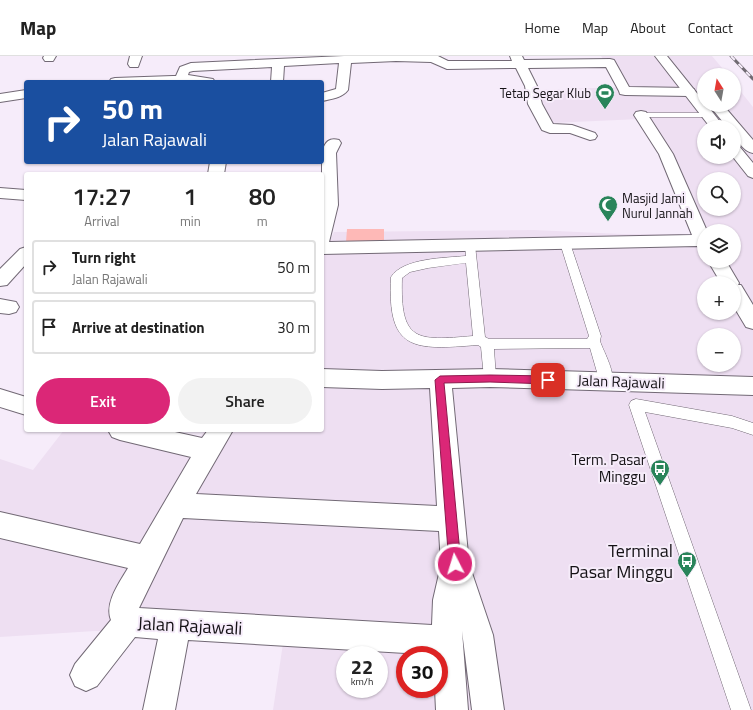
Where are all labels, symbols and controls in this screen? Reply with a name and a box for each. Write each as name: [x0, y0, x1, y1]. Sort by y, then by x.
text: Map: [20, 13, 56, 42]
text: Home: [525, 17, 560, 38]
text: Map: [582, 17, 608, 38]
text: About: [630, 17, 666, 38]
text: Contact: [688, 17, 733, 38]
north arrow: [697, 68, 741, 112]
map controls: [697, 68, 741, 372]
sports icon: Tetap Segar Klub: [594, 82, 616, 110]
place label: Tetap Segar Klub: [500, 83, 591, 103]
text: 50 m: [102, 87, 163, 130]
icon: right: [36, 96, 88, 148]
button: sound: [697, 120, 741, 164]
text: Jalan Rajawali: [102, 126, 207, 153]
button: search: [697, 172, 741, 216]
text: 17:27: [72, 178, 132, 214]
text: 1: [184, 178, 197, 214]
text: 80: [249, 178, 276, 214]
place label: Masjid Jami Nurul Jannah: [622, 188, 693, 223]
mosque icon: Masjid Jami Nurul Jannah: [597, 194, 619, 222]
text: Arrival: [84, 211, 120, 231]
text: min: [180, 211, 201, 231]
text: m: [257, 211, 268, 231]
button: layers: [697, 224, 741, 268]
text: Turn right: [72, 246, 136, 269]
icon: right: [38, 256, 60, 278]
text: 50 m: [277, 256, 310, 279]
text: Jalan Rajawali: [72, 269, 148, 289]
button: +: [697, 276, 741, 320]
icon: arrive: [38, 316, 60, 338]
text: Arrive at destination: [72, 316, 205, 339]
text: 30 m: [277, 316, 310, 339]
button: −: [697, 328, 741, 372]
pin: [531, 363, 565, 397]
street label: Jalan Rajawali: [577, 368, 665, 395]
icon: arrive: [537, 369, 559, 391]
button: Exit: [36, 378, 170, 424]
button: Share: [178, 378, 312, 424]
place label: Term. Pasar Minggu: [572, 448, 646, 488]
bus stop icon: Term. Pasar Minggu: [649, 458, 671, 486]
place label: Terminal Pasar Minggu: [569, 537, 673, 585]
position arrow: [434, 543, 476, 585]
bus stop icon: Terminal Pasar Minggu: [676, 550, 698, 578]
street label: Jalan Rajawali: [137, 609, 243, 642]
speed limit sign: 30: [396, 646, 448, 698]
text: 22: [351, 651, 373, 682]
text: km/h: [351, 674, 373, 689]

